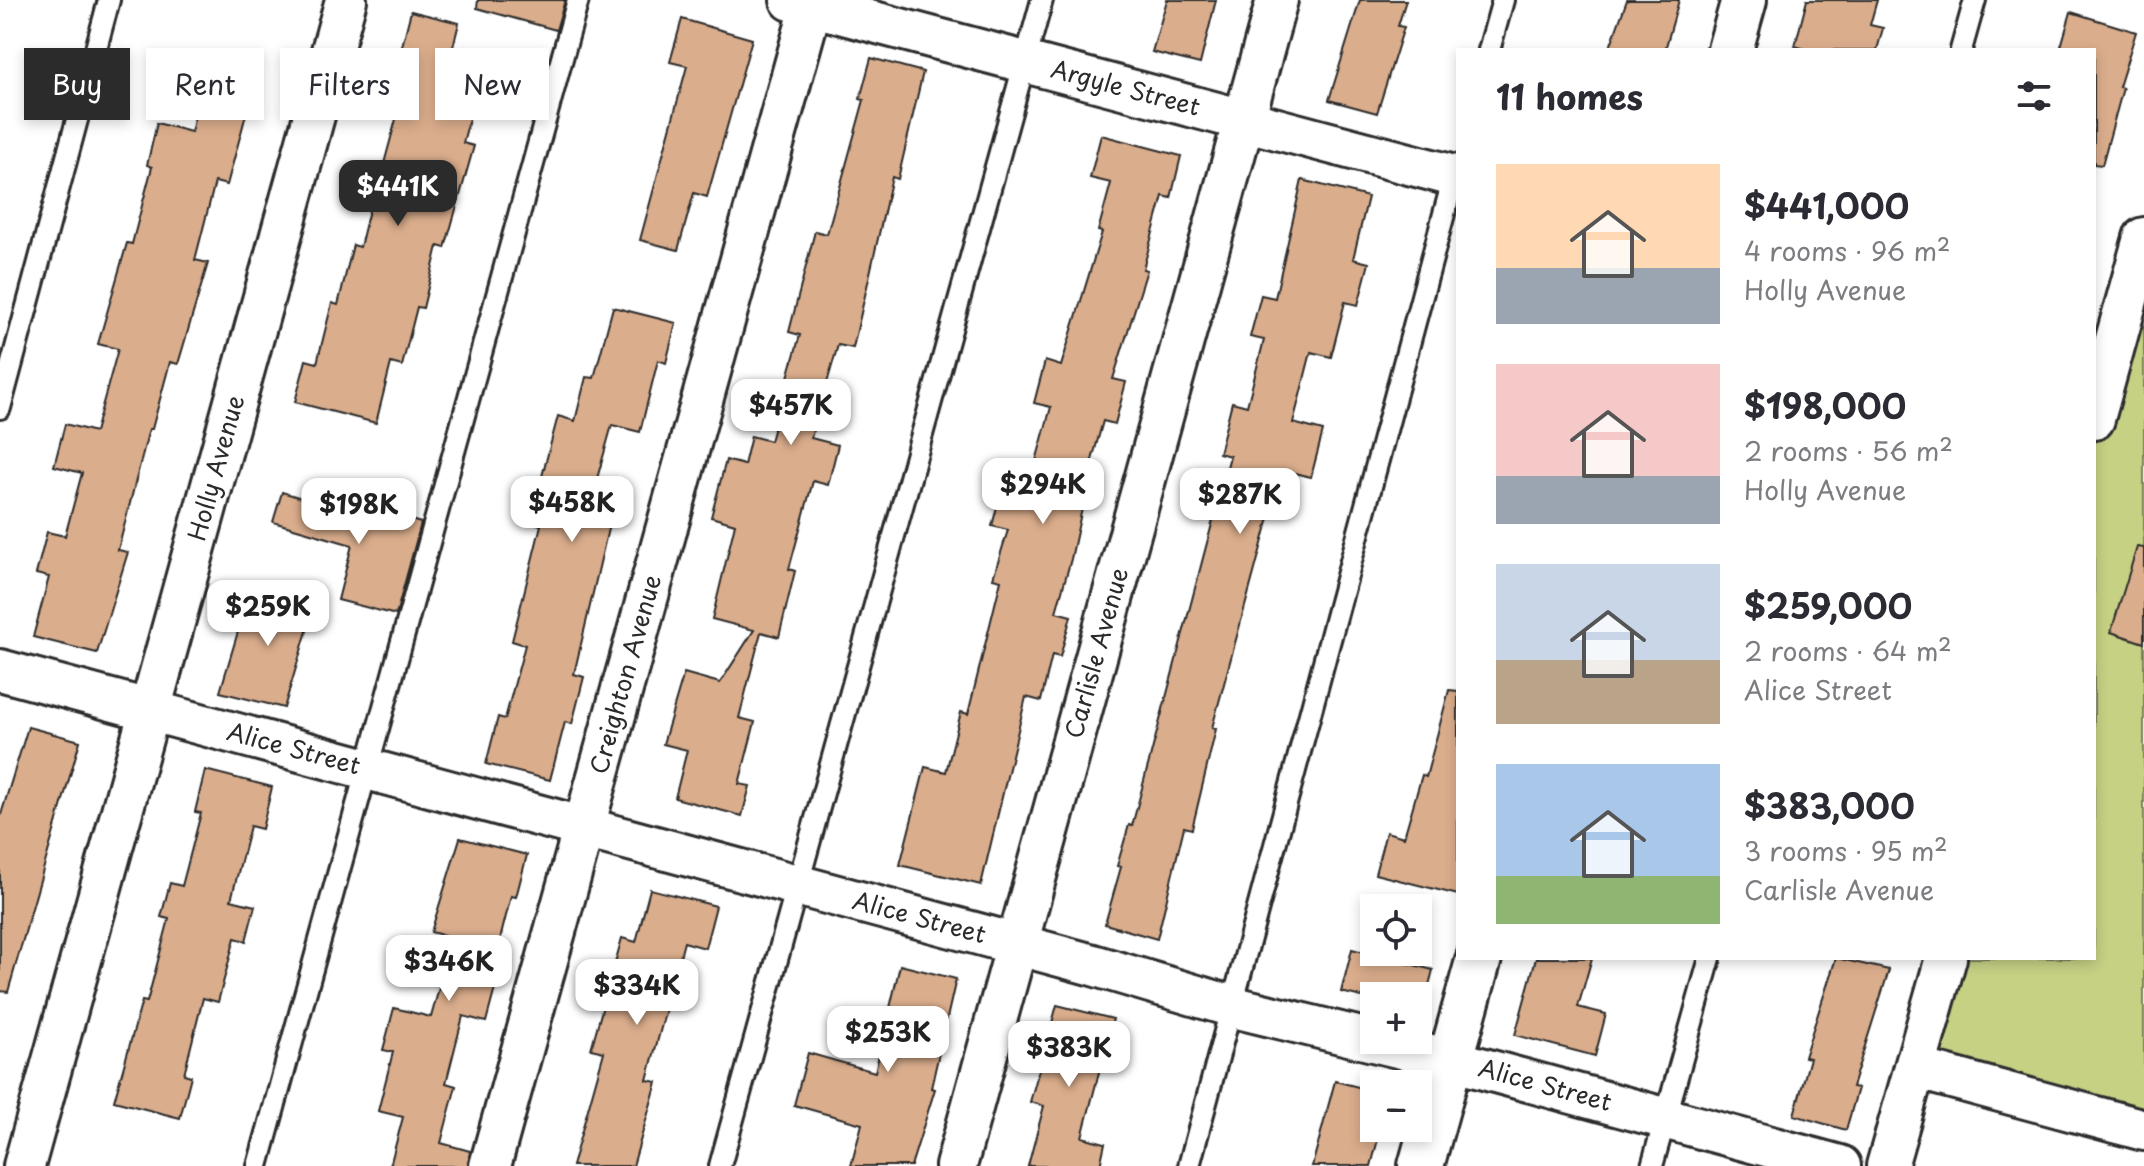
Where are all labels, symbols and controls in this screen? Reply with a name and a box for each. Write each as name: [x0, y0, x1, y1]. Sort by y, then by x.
chip: Buy: [24, 48, 130, 120]
chip: Rent: [146, 48, 264, 120]
chip: Filters: [280, 48, 419, 120]
chip: New: [435, 48, 549, 120]
street label: Argyle Street: [1047, 50, 1205, 124]
text: 11 homes: [1496, 70, 1643, 122]
icon: filters: [2012, 74, 2056, 118]
pin: $441K: [342, 160, 454, 228]
text: $441K: [357, 166, 439, 205]
text: $441,000: [1744, 179, 1909, 231]
icon: home: [1560, 196, 1656, 292]
text: 4 rooms · 96 m²: [1744, 231, 1950, 270]
text: Holly Avenue: [1744, 270, 1906, 309]
pin: $457K: [735, 379, 847, 447]
text: $198,000: [1744, 379, 1906, 431]
text: $457K: [749, 385, 833, 424]
street label: Holly Avenue: [178, 391, 252, 545]
icon: home: [1560, 396, 1656, 492]
text: 2 rooms · 56 m²: [1744, 431, 1953, 470]
pin: $294K: [987, 458, 1099, 526]
text: $294K: [1000, 464, 1086, 503]
pin: $287K: [1184, 468, 1296, 536]
text: Holly Avenue: [1744, 470, 1906, 509]
text: $287K: [1198, 474, 1282, 513]
pin: $458K: [516, 476, 628, 544]
pin: $198K: [303, 478, 415, 546]
text: $458K: [529, 482, 615, 521]
text: $198K: [319, 484, 399, 523]
street label: Carlisle Avenue: [1055, 563, 1136, 742]
street label: Creighton Avenue: [579, 570, 669, 778]
text: $259,000: [1744, 579, 1912, 631]
pin: $259K: [212, 580, 324, 648]
text: $259K: [225, 586, 311, 625]
icon: home: [1560, 596, 1656, 692]
text: 2 rooms · 64 m²: [1744, 631, 1952, 670]
text: Alice Street: [1744, 670, 1892, 709]
street label: Alice Street: [223, 712, 365, 783]
text: $383,000: [1744, 779, 1915, 831]
icon: home: [1560, 796, 1656, 892]
text: 3 rooms · 95 m²: [1744, 831, 1948, 870]
text: Carlisle Avenue: [1744, 870, 1934, 909]
street label: Alice Street: [849, 881, 990, 951]
map controls: [1360, 894, 1432, 1142]
button: locate: [1360, 894, 1432, 966]
pin: $346K: [393, 935, 505, 1003]
text: $346K: [404, 941, 494, 980]
pin: $334K: [581, 959, 693, 1027]
text: $334K: [593, 965, 681, 1004]
button: +: [1360, 982, 1432, 1054]
pin: $253K: [832, 1006, 944, 1074]
text: $253K: [845, 1012, 931, 1051]
pin: $383K: [1013, 1021, 1125, 1089]
text: $383K: [1026, 1027, 1112, 1066]
street label: Alice Street: [1475, 1048, 1616, 1119]
button: −: [1360, 1070, 1432, 1142]

